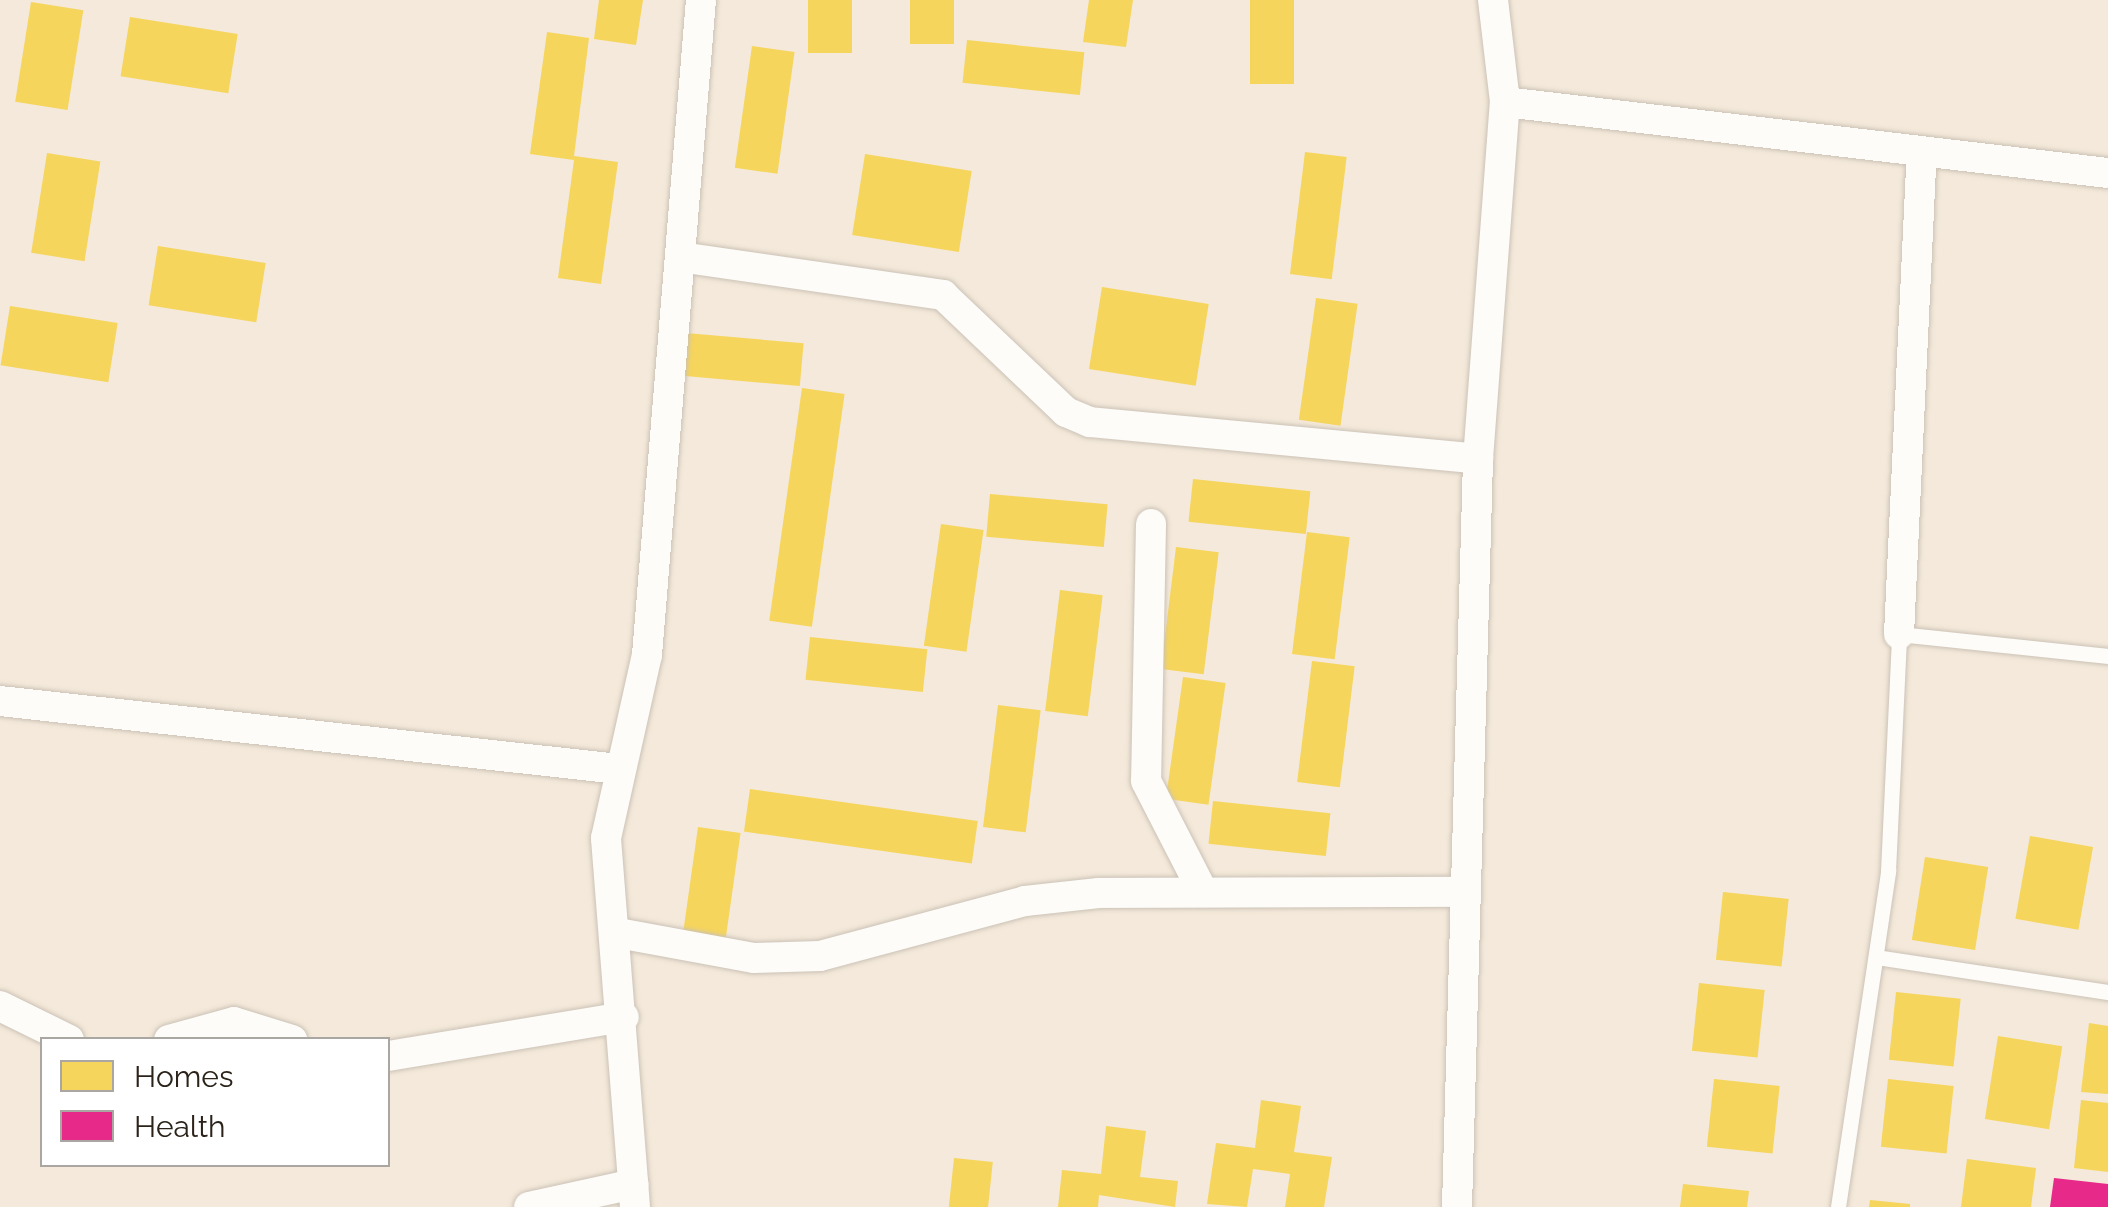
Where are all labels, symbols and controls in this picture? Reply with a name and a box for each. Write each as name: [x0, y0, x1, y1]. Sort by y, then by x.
legend: [40, 1037, 390, 1167]
text: Homes: [134, 1059, 233, 1094]
text: Health: [134, 1109, 226, 1144]

